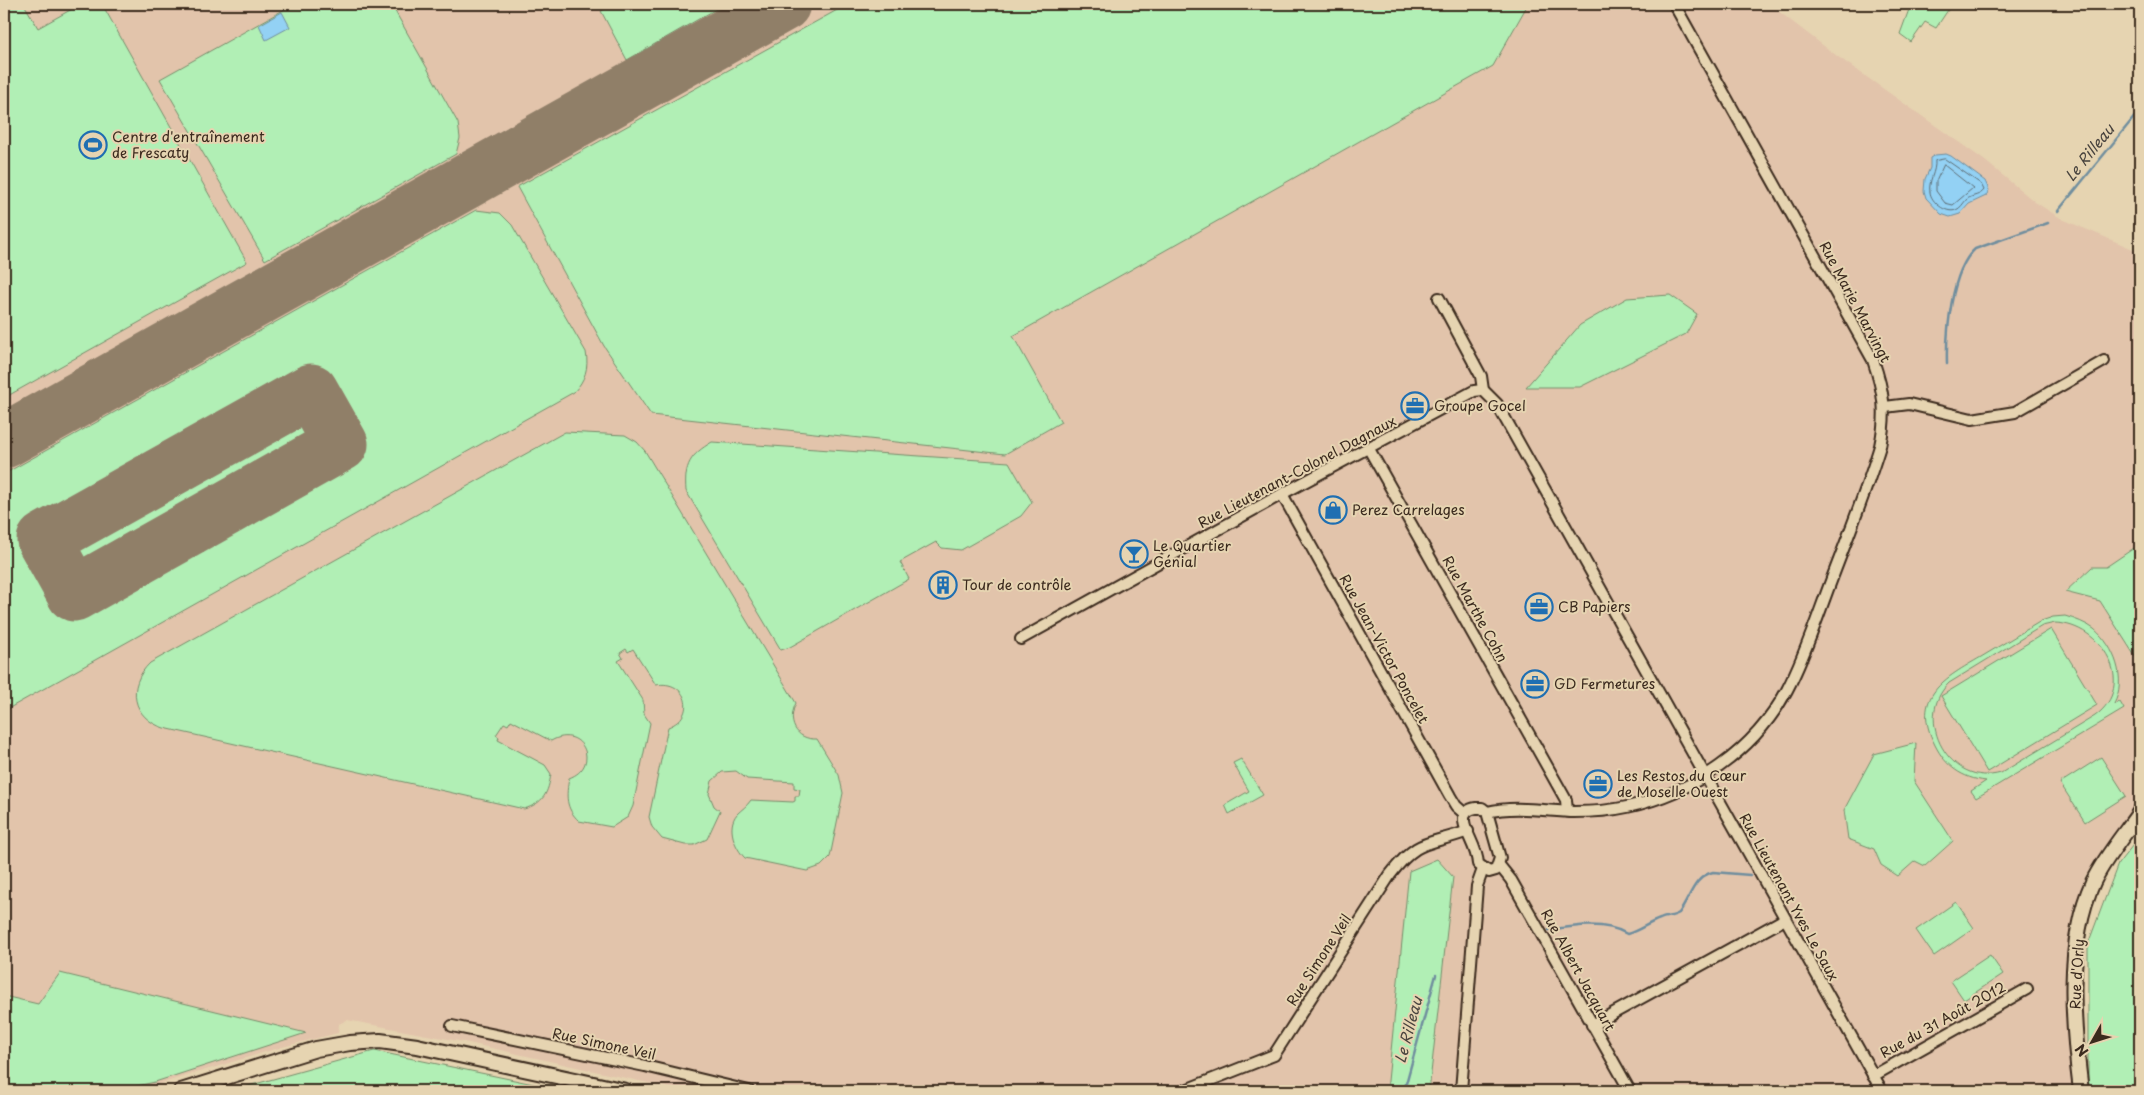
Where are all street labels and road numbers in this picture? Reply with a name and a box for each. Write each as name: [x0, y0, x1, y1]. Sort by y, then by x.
street label: Rue Marie Marvingt: [1815, 237, 1896, 366]
street label: Rue Lieutenant-Colonel Dagnaux: [1194, 410, 1400, 533]
street label: Rue Marthe Cohn: [1438, 552, 1513, 666]
street label: Rue Jean-Victor Poncelet: [1335, 570, 1434, 727]
street label: Rue Lieutenant Yves Le Saux: [1735, 809, 1844, 984]
street label: Rue Albert Jacquart: [1536, 905, 1621, 1035]
street label: Rue Simone Veil: [1281, 910, 1356, 1010]
street label: Rue d'Orly: [2064, 938, 2089, 1010]
street label: Rue du 31 Août 2012: [1876, 976, 2010, 1063]
street label: Rue Simone Veil: [550, 1022, 658, 1065]

